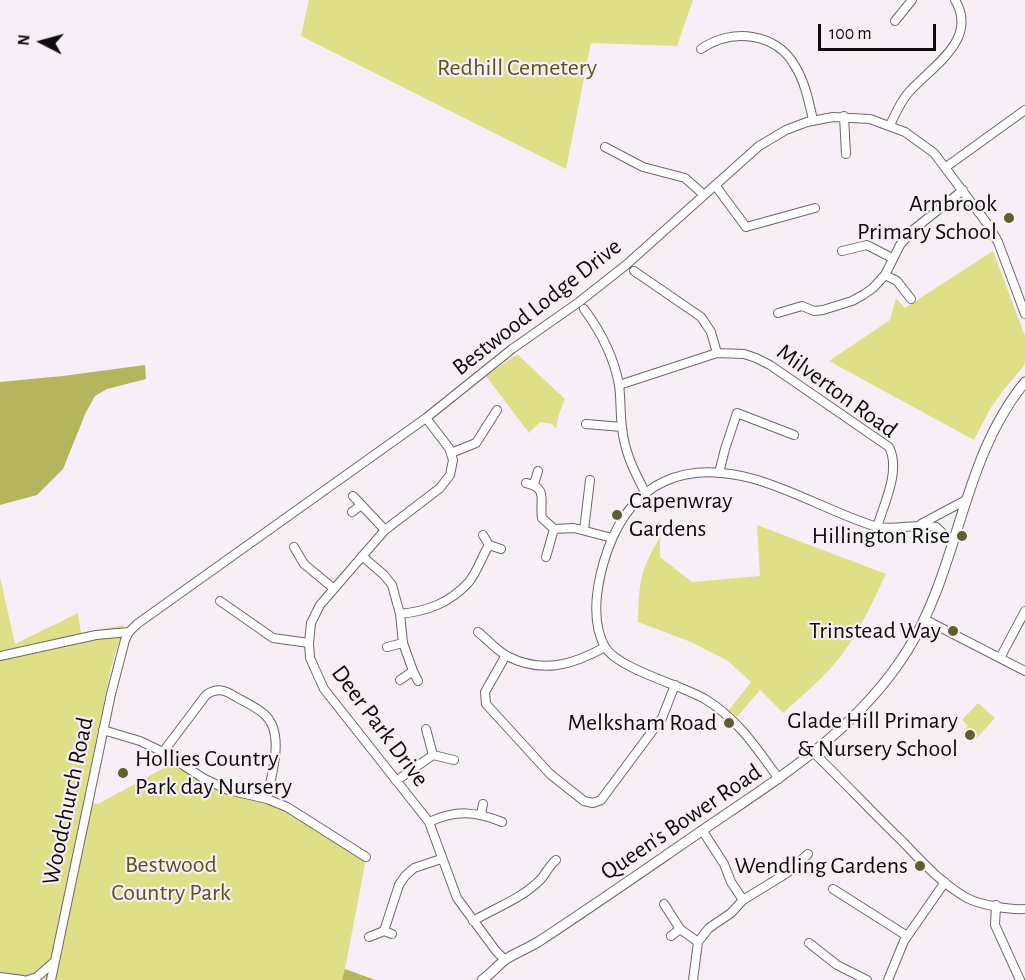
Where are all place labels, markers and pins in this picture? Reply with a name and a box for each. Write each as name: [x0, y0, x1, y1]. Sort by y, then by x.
place label: Arnbrook Primary School: [857, 190, 997, 246]
marker: Arnbrook Primary School: [1002, 211, 1016, 225]
place label: Capenwray Gardens: [629, 487, 732, 543]
marker: Capenwray Gardens: [610, 508, 624, 522]
place label: Hillington Rise: [812, 522, 950, 550]
marker: Hillington Rise: [955, 529, 969, 543]
place label: Trinstead Way: [809, 617, 941, 645]
marker: Trinstead Way: [946, 624, 960, 638]
place label: Glade Hill Primary & Nursery School: [787, 707, 958, 763]
place label: Melksham Road: [568, 709, 717, 737]
marker: Melksham Road: [722, 716, 736, 730]
marker: Glade Hill Primary & Nursery School: [963, 728, 977, 742]
place label: Hollies Country Park day Nursery: [135, 745, 292, 801]
marker: Hollies Country Park day Nursery: [116, 766, 130, 780]
place label: Wendling Gardens: [734, 852, 908, 880]
marker: Wendling Gardens: [913, 859, 927, 873]

